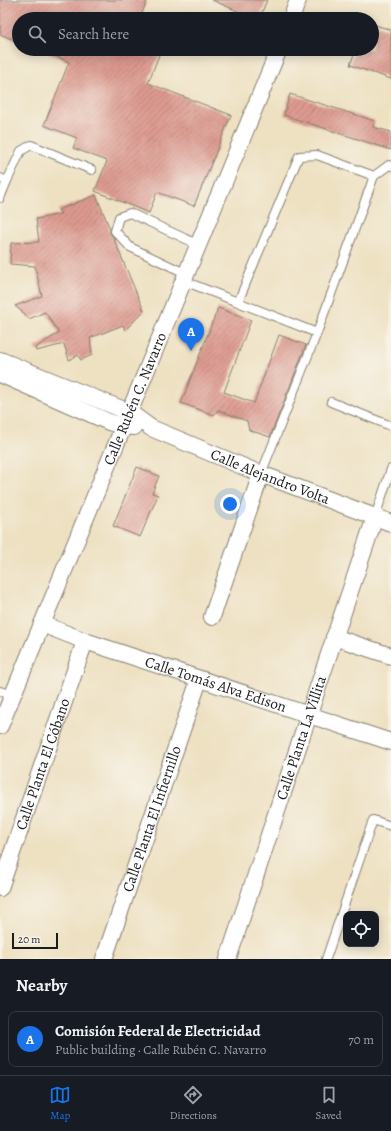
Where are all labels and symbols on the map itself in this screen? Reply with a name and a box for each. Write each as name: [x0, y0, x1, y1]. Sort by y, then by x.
pin: A: [178, 318, 204, 351]
street label: Calle Rubén C. Navarro: [99, 329, 171, 468]
street label: Calle Alejandro Volta: [207, 444, 333, 509]
your location: [220, 494, 240, 514]
street label: Calle Tomás Alva Edison: [142, 652, 289, 717]
street label: Calle Planta La Villita: [271, 673, 331, 802]
street label: Calle Planta El Cóbano: [11, 696, 75, 833]
street label: Calle Planta El Infiernillo: [118, 743, 186, 895]
scale bar: [12, 931, 58, 950]

